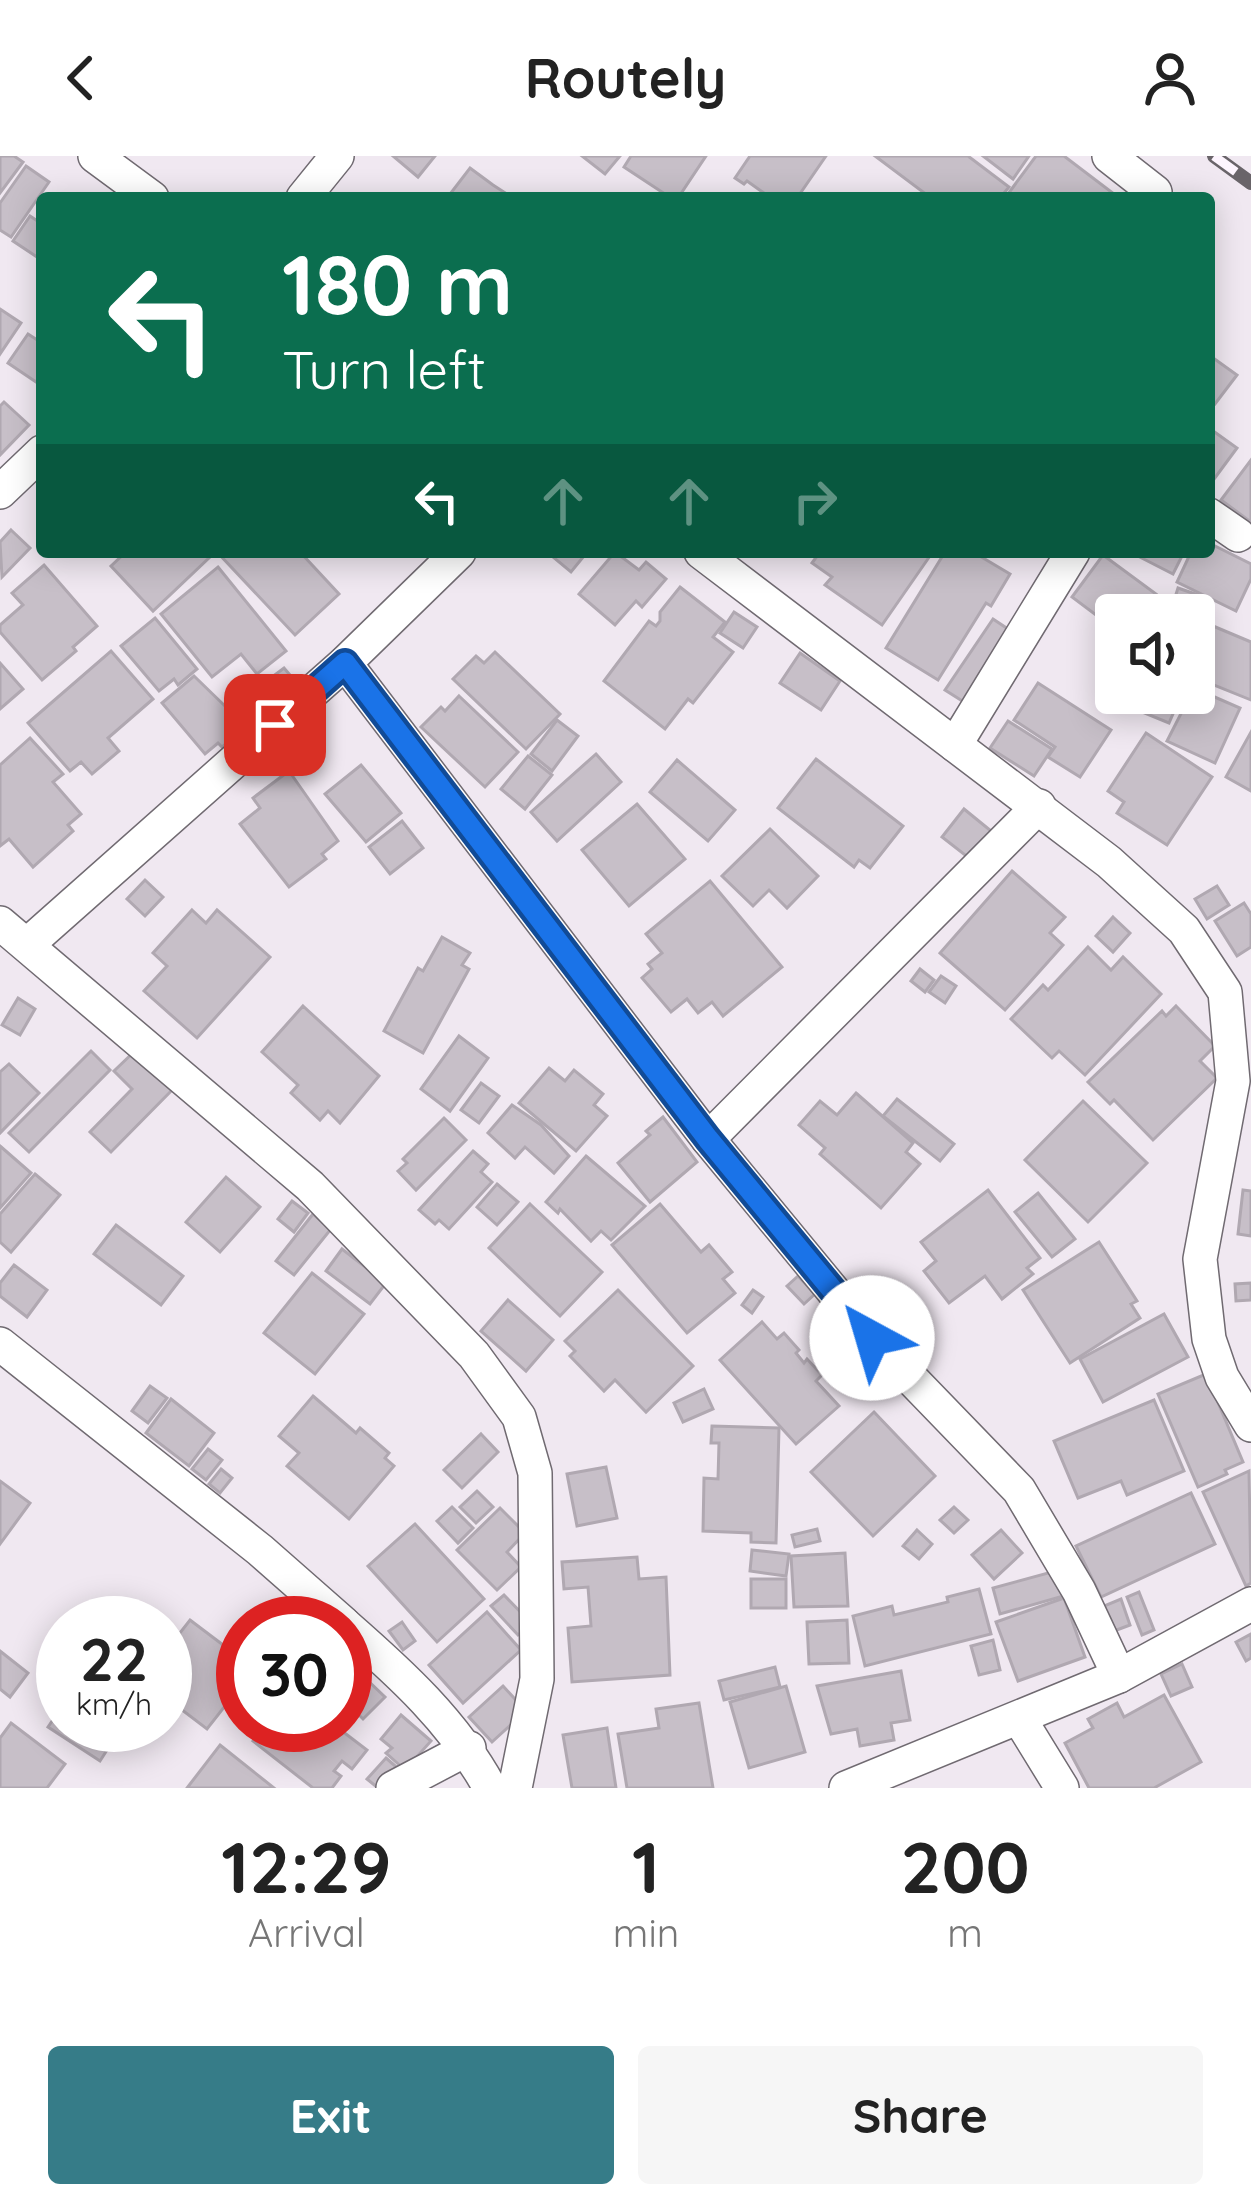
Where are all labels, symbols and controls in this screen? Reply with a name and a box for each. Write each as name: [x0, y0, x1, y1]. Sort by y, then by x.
text: Routely: [525, 44, 726, 112]
icon: back: [48, 45, 114, 111]
icon: person: [1137, 45, 1203, 111]
text: 180 m: [282, 231, 513, 336]
icon: left: [84, 240, 240, 396]
text: Turn left: [282, 335, 486, 403]
icon: left: [404, 468, 470, 534]
icon: ahead: [530, 468, 596, 534]
icon: ahead: [656, 468, 722, 534]
icon: right: [782, 468, 848, 534]
map controls: [1095, 594, 1215, 714]
button: sound: [1095, 594, 1215, 714]
pin: [224, 674, 326, 776]
icon: arrive: [242, 692, 308, 758]
position arrow: [809, 1275, 935, 1401]
speed limit sign: 30: [216, 1596, 372, 1752]
text: 22: [80, 1621, 148, 1696]
text: km/h: [76, 1685, 152, 1723]
text: 12:29: [221, 1821, 392, 1911]
text: 1: [632, 1821, 660, 1911]
text: 200: [900, 1821, 1030, 1911]
text: Arrival: [248, 1908, 365, 1957]
text: min: [613, 1908, 679, 1957]
text: m: [947, 1908, 983, 1957]
button: Exit: [48, 2046, 614, 2184]
button: Share: [638, 2046, 1203, 2184]

